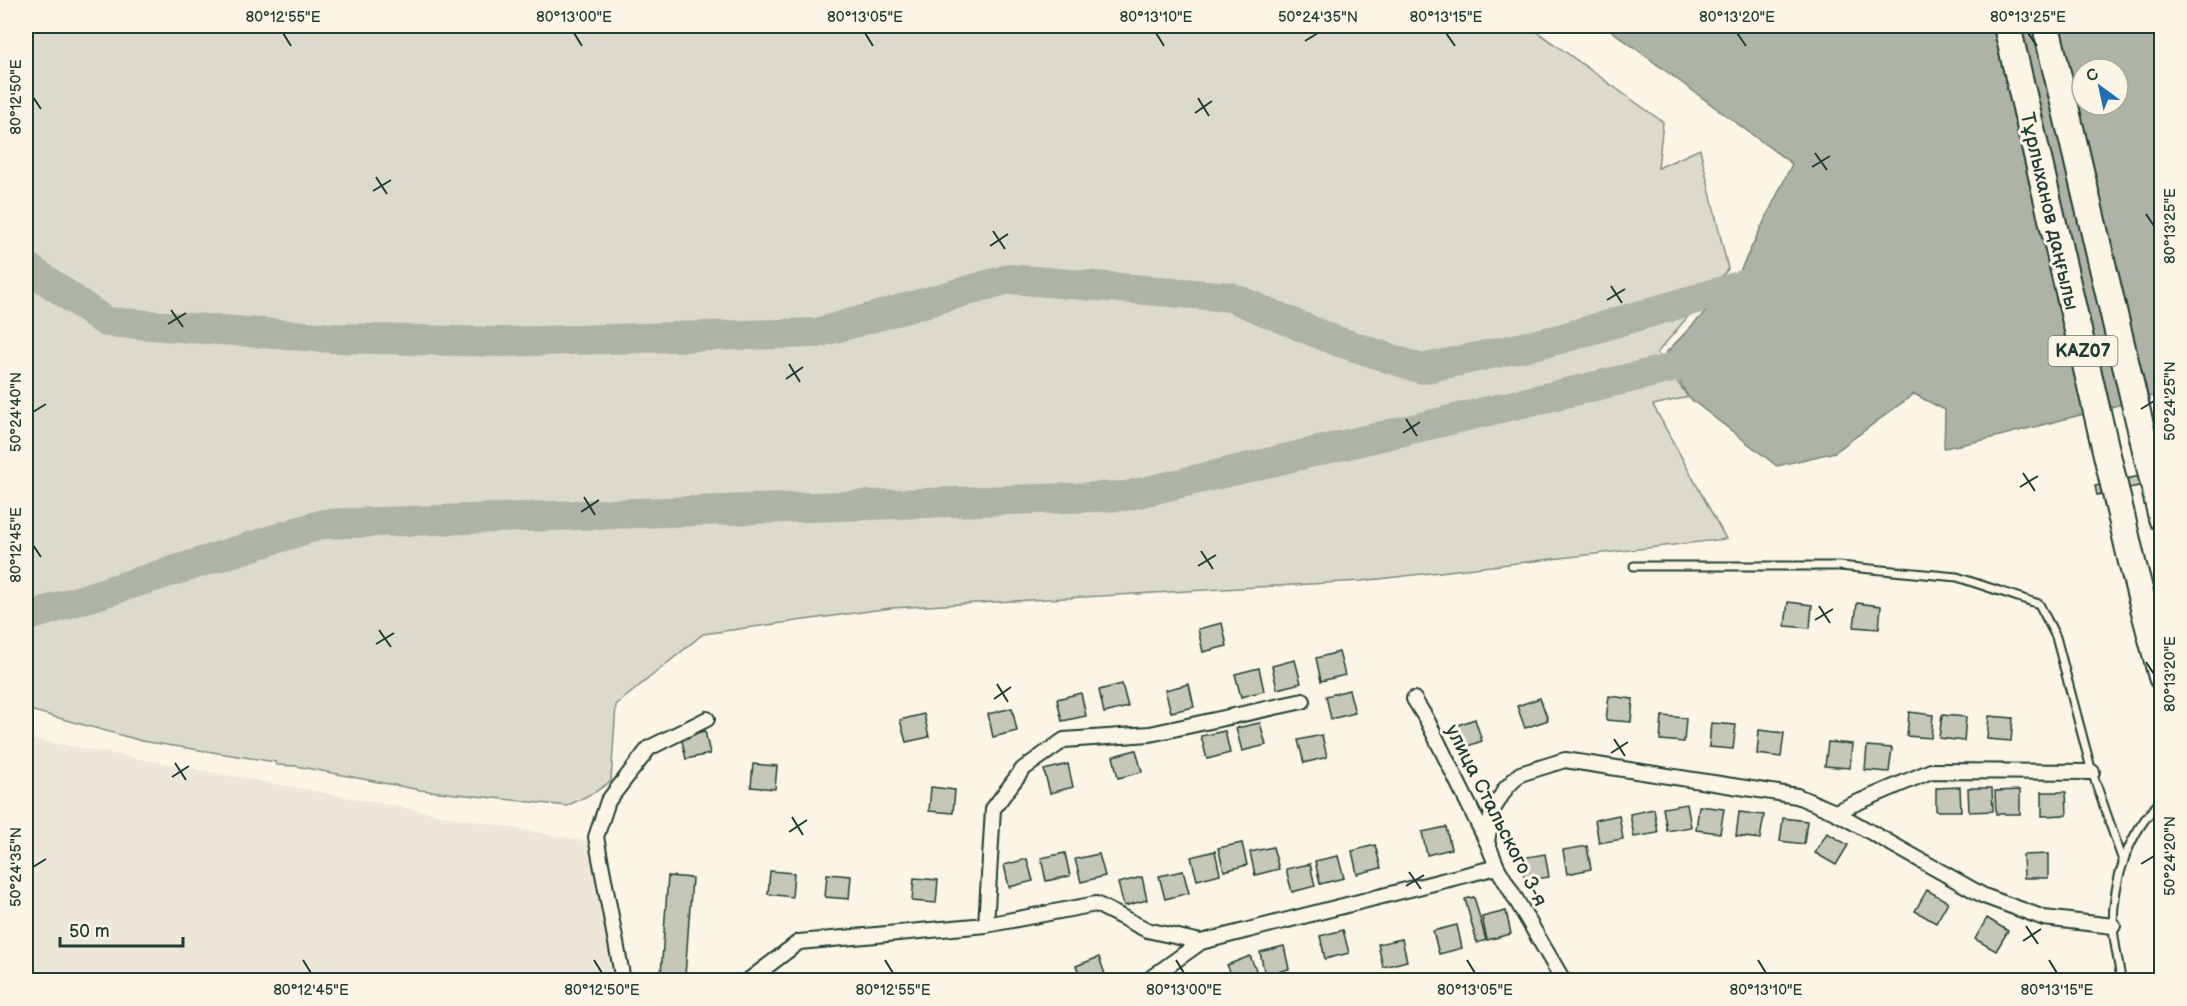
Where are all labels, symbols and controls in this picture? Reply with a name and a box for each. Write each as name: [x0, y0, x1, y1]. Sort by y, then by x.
text: 80°12'55"E: [245, 8, 321, 27]
text: 80°13'00"E: [536, 8, 612, 27]
text: 80°13'05"E: [827, 8, 903, 27]
text: 80°13'10"E: [1120, 8, 1193, 27]
text: 50°24'35"N: [1278, 8, 1358, 27]
text: 80°13'15"E: [1410, 8, 1482, 27]
text: 80°13'20"E: [1699, 8, 1775, 27]
text: 80°13'25"E: [1990, 8, 2066, 27]
north arrow: [2070, 57, 2130, 117]
text: 80°12'50"E: [7, 59, 26, 135]
text: С: [2083, 65, 2102, 87]
street label: Тұрлыханов даңғылы: [2015, 110, 2083, 312]
text: 80°13'25"E: [2161, 188, 2180, 264]
road number: KAZ07: [2048, 336, 2118, 366]
text: 50°24'25"N: [2161, 361, 2180, 441]
text: 50°24'40"N: [7, 372, 26, 452]
text: 80°12'45"E: [7, 507, 26, 583]
text: 80°13'20"E: [2161, 636, 2180, 712]
street label: улица Стальского 3-я: [1440, 721, 1552, 910]
text: 50°24'20"N: [2161, 816, 2180, 896]
text: 50°24'35"N: [7, 827, 26, 907]
scale bar: [60, 910, 183, 948]
text: 50 m: [69, 921, 110, 942]
text: 80°12'45"E: [273, 981, 349, 1000]
text: 80°12'50"E: [564, 981, 640, 1000]
text: 80°12'55"E: [855, 981, 931, 1000]
text: 80°13'00"E: [1146, 981, 1222, 1000]
text: 80°13'05"E: [1437, 981, 1513, 1000]
text: 80°13'10"E: [1730, 981, 1803, 1000]
text: 80°13'15"E: [2021, 981, 2093, 1000]

